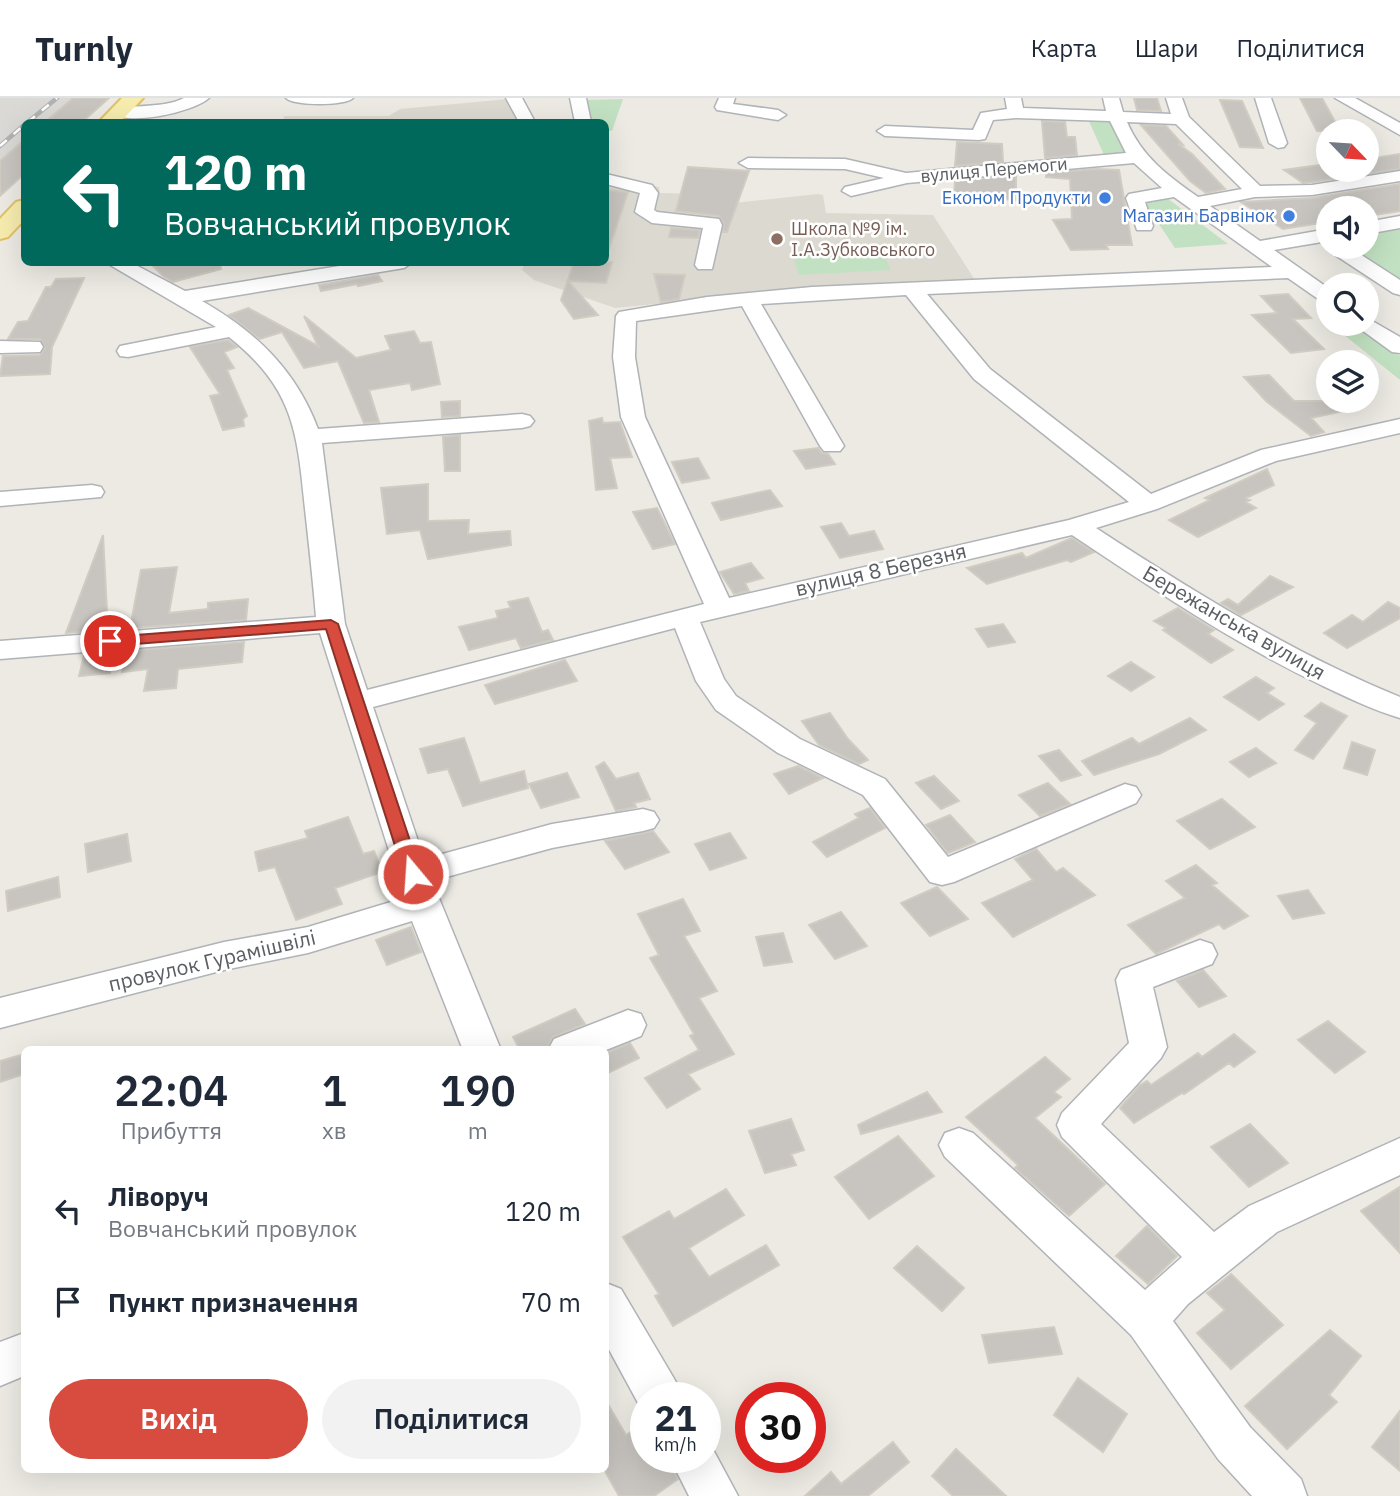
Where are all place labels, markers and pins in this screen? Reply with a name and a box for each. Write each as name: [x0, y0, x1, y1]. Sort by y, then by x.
place label: Економ Продукти: [942, 186, 1091, 209]
marker: Економ Продукти: [1097, 190, 1113, 206]
place label: Магазин Барвінок: [1123, 204, 1275, 227]
marker: Магазин Барвінок: [1281, 208, 1297, 224]
place label: Школа №9 ім. І.А.Зубковського: [791, 217, 935, 261]
marker: Школа №9 ім. І.А.Зубковського: [769, 231, 785, 247]
pin: [80, 611, 140, 671]

